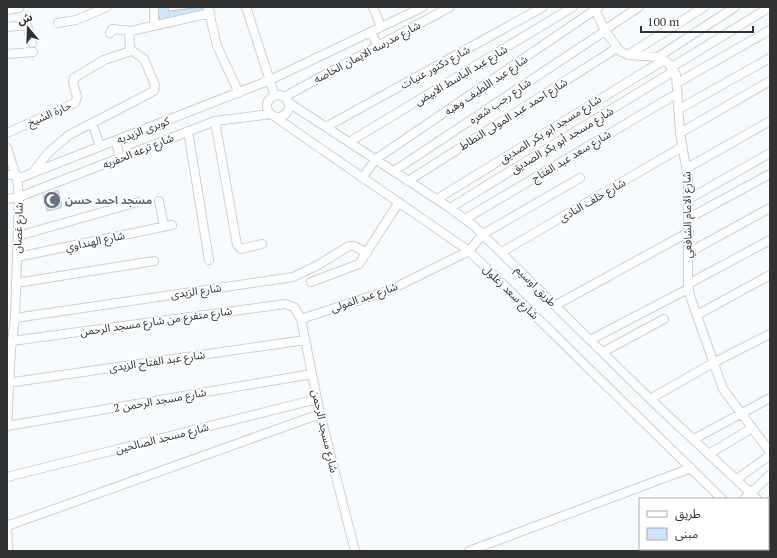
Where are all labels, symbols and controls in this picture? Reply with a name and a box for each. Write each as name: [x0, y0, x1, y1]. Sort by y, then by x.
north arrow: [8, 8, 48, 48]
scale bar: [641, 8, 753, 34]
text: ش: [15, 9, 34, 28]
text: 100 m: [647, 14, 680, 29]
street label: شارع مدرسه الايمان الخاصه: [311, 18, 424, 87]
street label: شارع دكتور عنيات: [398, 42, 473, 93]
street label: شارع عبد الباسط الابيض: [412, 42, 511, 109]
street label: شارع عبد اللطيف وهبه: [442, 52, 531, 119]
street label: شارع احمد عبد المولى النطاط: [456, 75, 571, 154]
street label: شارع رجب شعره: [466, 75, 534, 128]
street label: شارع مسجد ابو بكر الصديق: [496, 92, 604, 167]
street label: حارة الشيخ: [25, 98, 74, 131]
street label: شارع مسجد أبو بكر الصديق: [508, 103, 617, 177]
street label: كوبرى الزيديه: [115, 113, 172, 147]
street label: شارع سعد عبد الفتاح: [529, 127, 614, 186]
street label: شارع ترعه الحفريه: [100, 130, 176, 173]
street label: شارع الامام الشافعي: [679, 171, 697, 259]
street label: شارع خلف النادى: [556, 175, 629, 226]
mosque icon: مسجد احمد حسن: [42, 190, 62, 210]
place label: مسجد احمد حسن: [65, 193, 152, 207]
street label: شارع غصان: [10, 202, 27, 254]
street label: شارع الهنداوي: [64, 228, 127, 257]
street label: شارع سعد زغلول: [479, 262, 542, 323]
street label: طريق اوسيم: [511, 262, 560, 311]
street label: شارع عبد المولى: [329, 279, 400, 316]
street label: شارع الزيدى: [170, 280, 223, 302]
street label: شارع متفرع من شارع مسجد الرحمن: [79, 303, 234, 340]
street label: شارع عبد الفتاح الزيدى: [108, 347, 206, 376]
street label: شارع مسجد الرحمن 2: [113, 385, 208, 416]
street label: شارع مسجد الرحمن: [308, 388, 341, 475]
street label: شارع مسجد الصالحين: [114, 420, 211, 457]
legend: [639, 498, 769, 550]
text: طريق: [675, 506, 701, 522]
text: مبنى: [675, 526, 698, 541]

